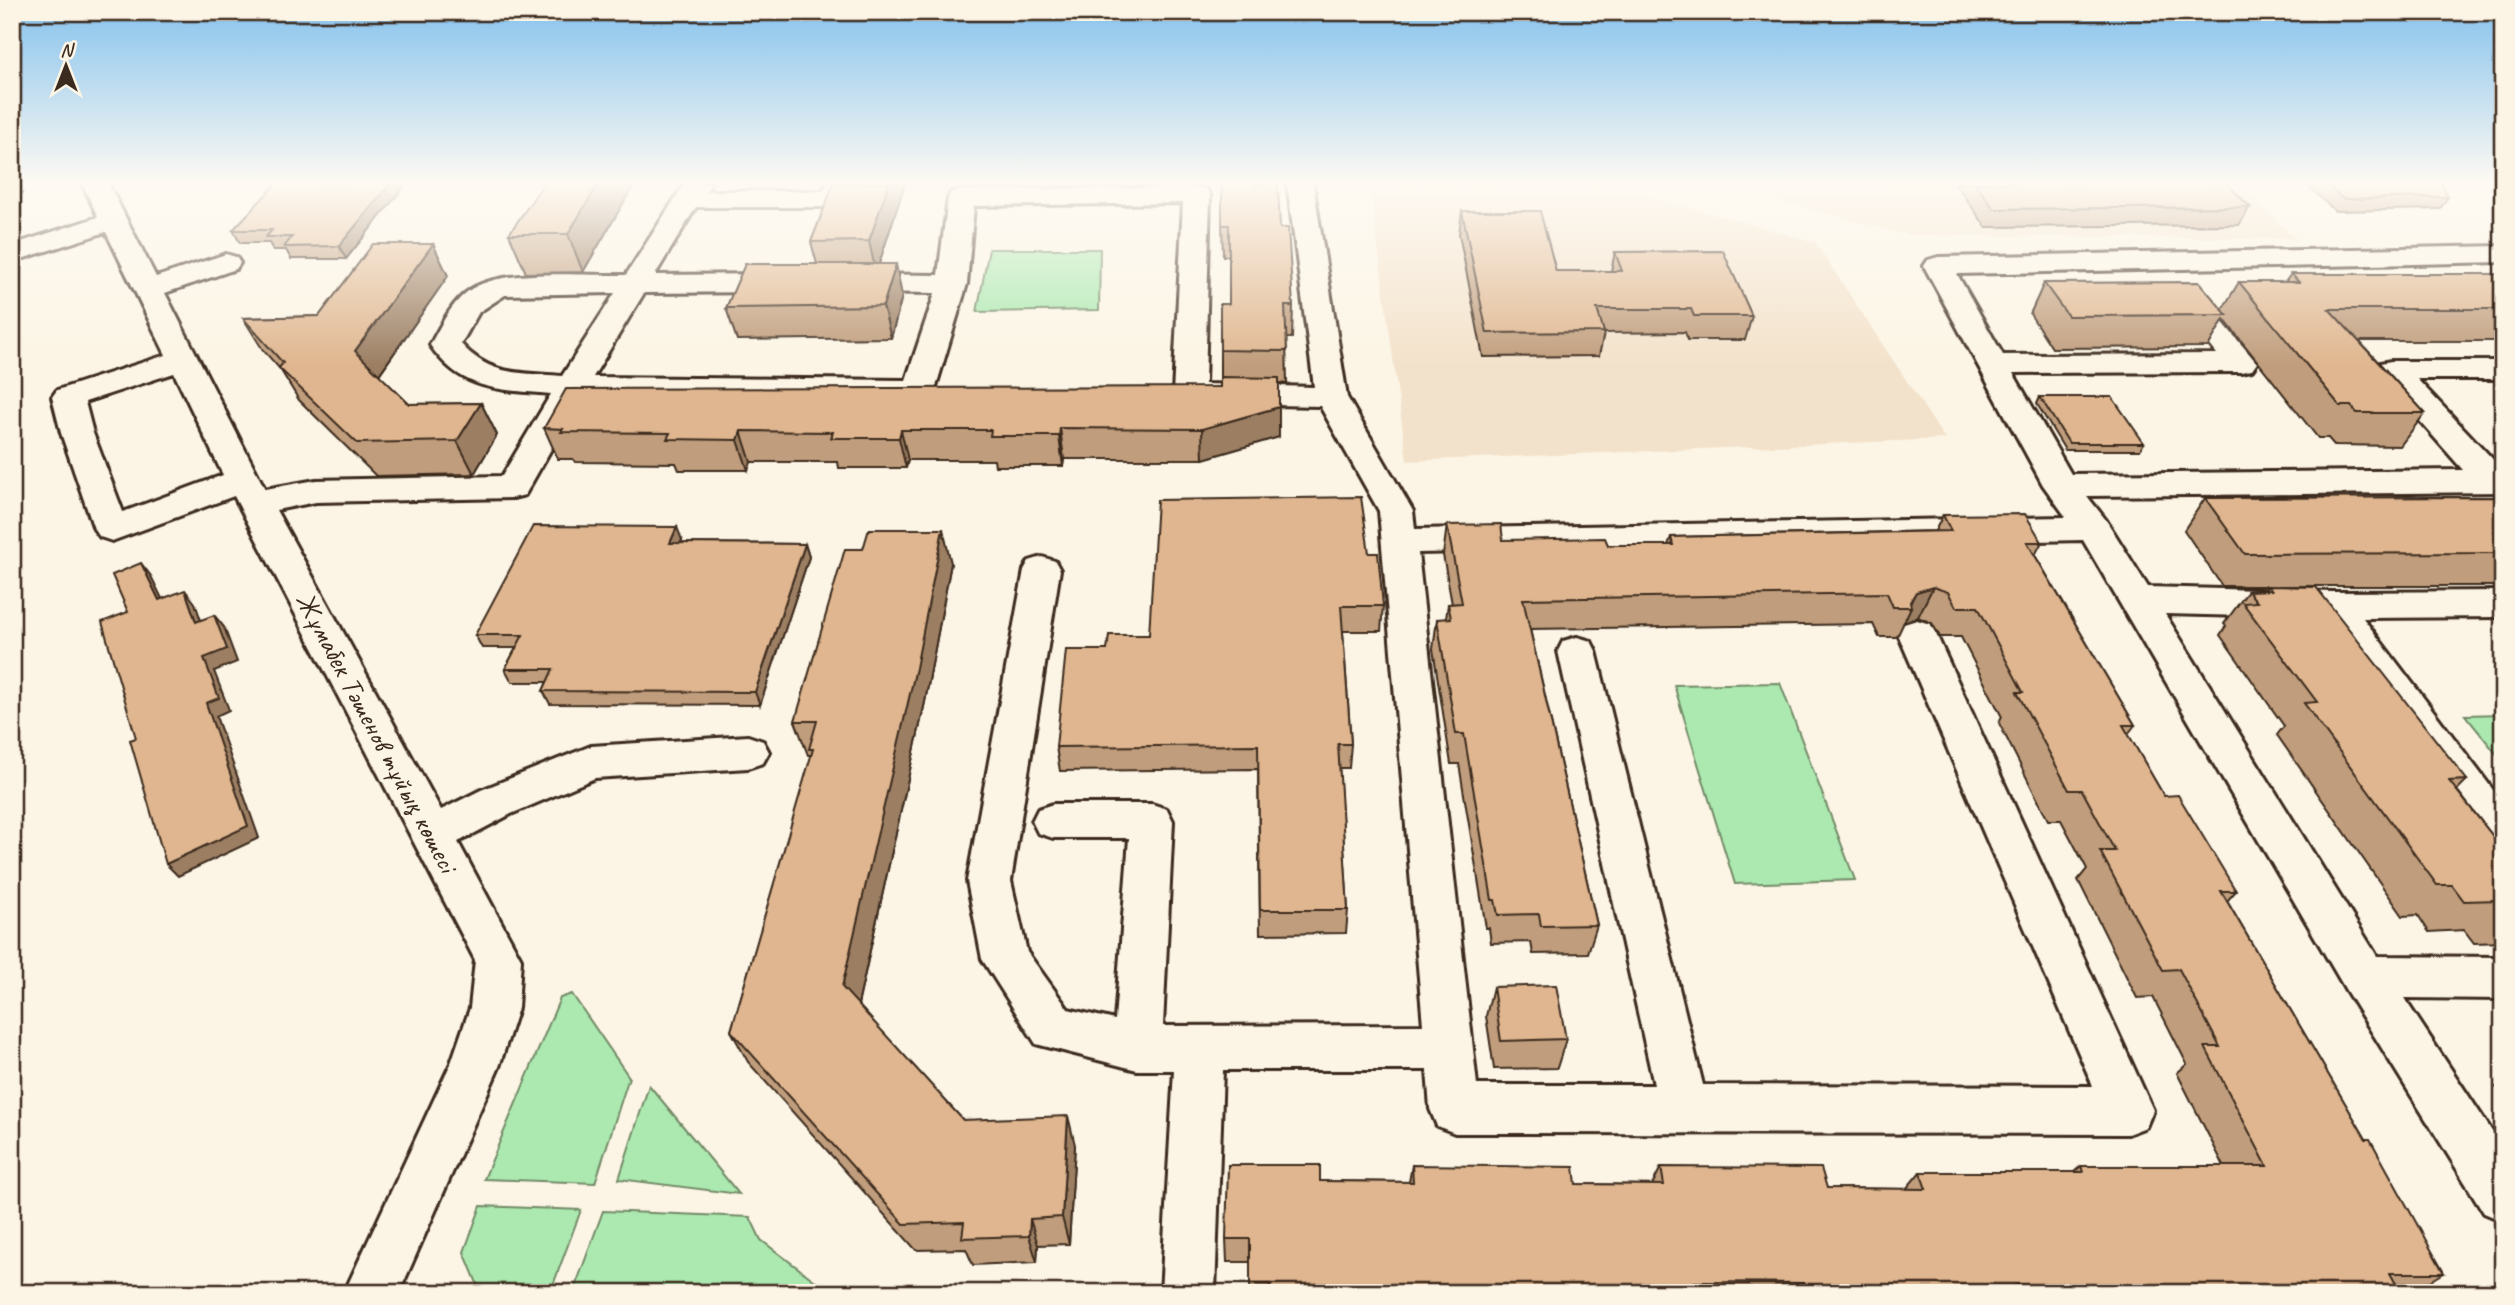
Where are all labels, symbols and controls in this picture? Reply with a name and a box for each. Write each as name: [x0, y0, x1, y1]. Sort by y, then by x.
north arrow: [32, 32, 102, 102]
text: N: [60, 38, 75, 62]
street label: Жұмабек Тәшенов тұйық көшесі: [288, 586, 468, 881]

